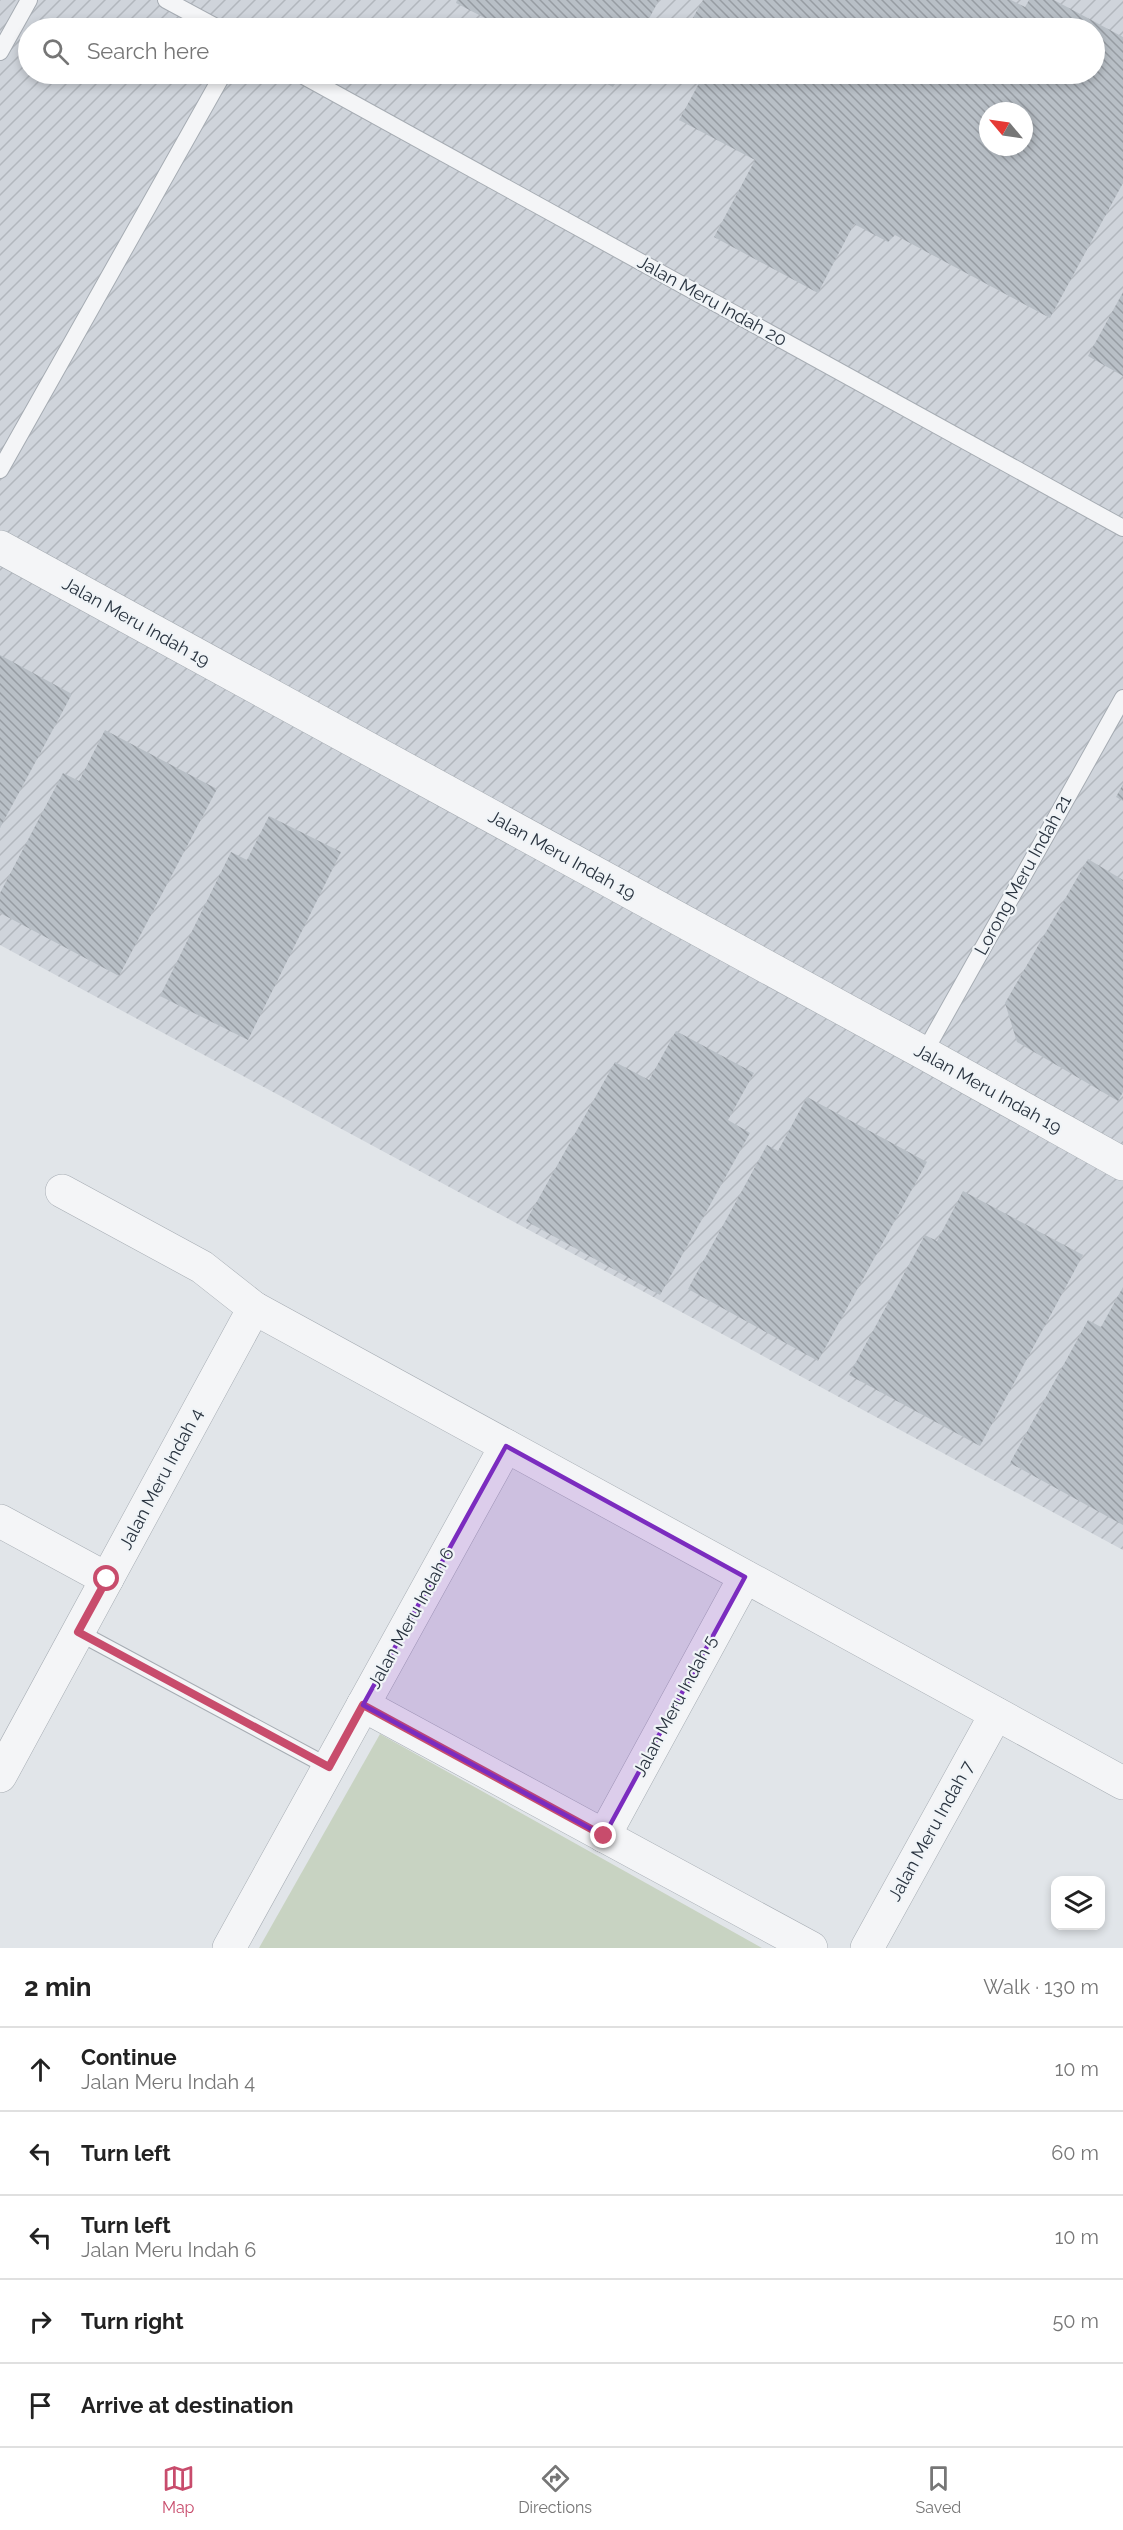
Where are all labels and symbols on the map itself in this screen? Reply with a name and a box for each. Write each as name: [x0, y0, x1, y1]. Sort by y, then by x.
north arrow: [979, 102, 1033, 156]
street label: Jalan Meru Indah 20: [634, 251, 791, 350]
street label: Jalan Meru Indah 19: [59, 572, 214, 671]
street label: Lorong Meru Indah 21: [970, 791, 1075, 959]
street label: Jalan Meru Indah 19: [485, 805, 640, 904]
street label: Jalan Meru Indah 19: [911, 1039, 1066, 1138]
street label: Jalan Meru Indah 4: [114, 1404, 207, 1553]
street label: Jalan Meru Indah 6: [363, 1544, 458, 1692]
route start: [93, 1565, 119, 1591]
street label: Jalan Meru Indah 5: [628, 1631, 721, 1780]
street label: Jalan Meru Indah 7: [883, 1757, 978, 1904]
route end: [590, 1822, 616, 1848]

